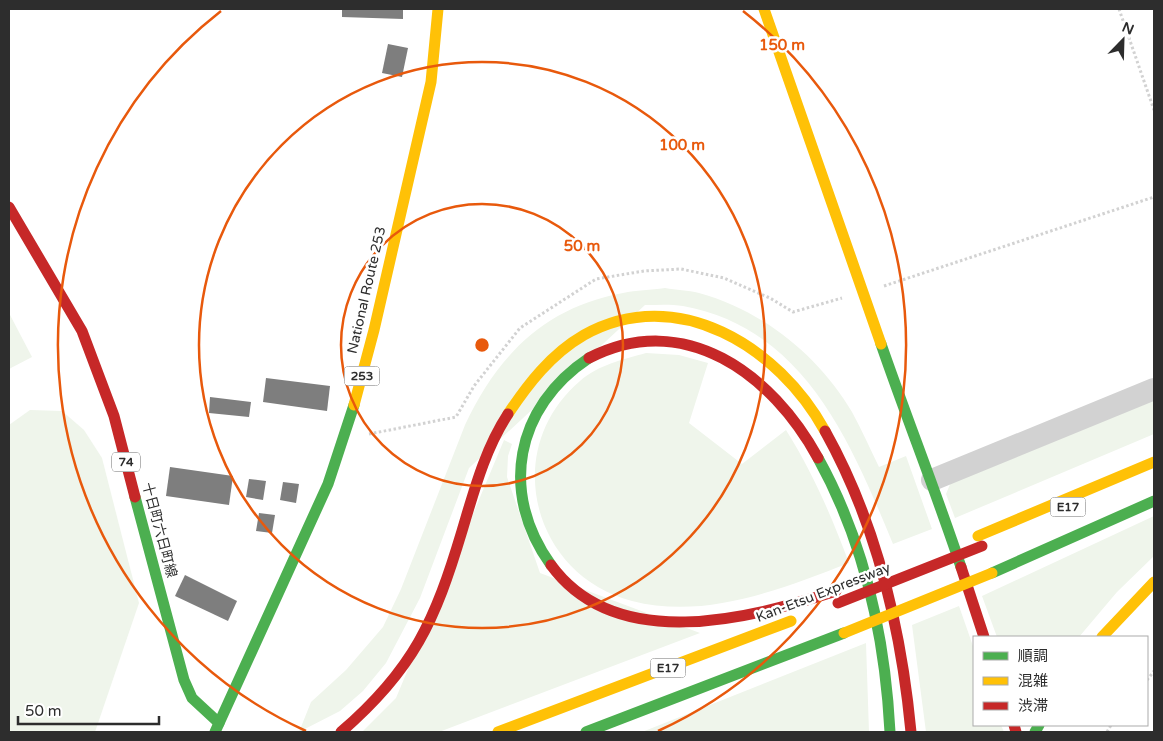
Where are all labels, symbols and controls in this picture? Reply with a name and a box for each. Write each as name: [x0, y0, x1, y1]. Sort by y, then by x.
north arrow: [1098, 15, 1148, 65]
text: N: [1119, 18, 1136, 39]
text: 150 m: [759, 36, 805, 54]
text: 100 m: [659, 136, 705, 154]
street label: National Route 253: [344, 225, 389, 355]
text: 50 m: [564, 237, 600, 255]
centre of rings: [473, 336, 491, 354]
road number: 253: [344, 366, 380, 386]
road number: 74: [112, 452, 140, 472]
street label: 十日町六日町線: [139, 481, 180, 580]
road number: E17: [1050, 498, 1086, 516]
street label: Kan-Etsu Expressway: [754, 559, 893, 626]
legend: [973, 636, 1148, 726]
text: 順調: [1018, 647, 1048, 665]
road number: E17: [650, 658, 686, 678]
text: 混雑: [1018, 672, 1048, 690]
scale bar: [18, 694, 159, 726]
text: 渋滞: [1018, 697, 1048, 715]
text: 50 m: [25, 702, 62, 720]

